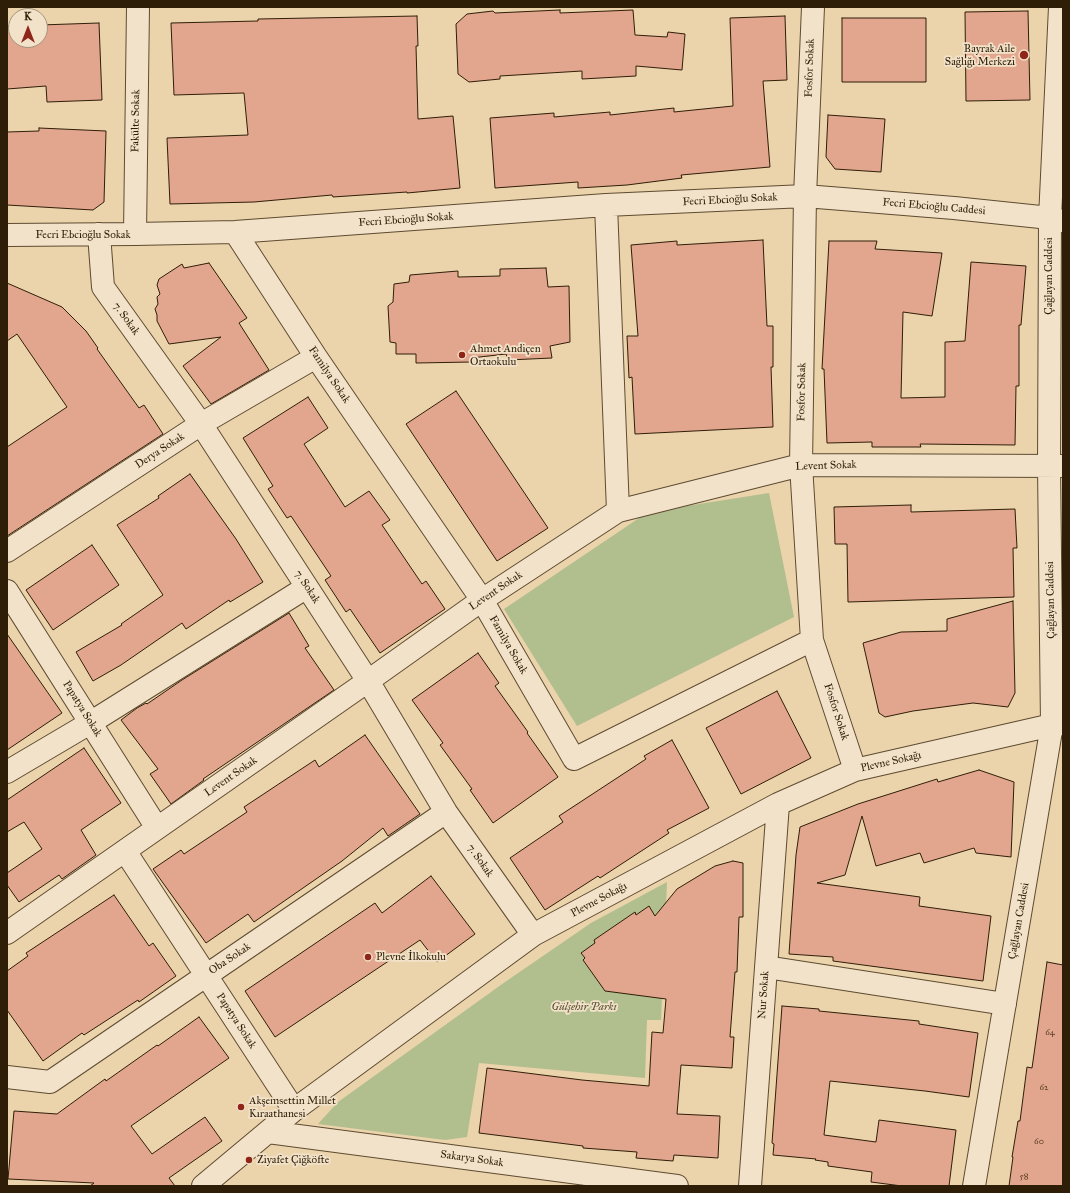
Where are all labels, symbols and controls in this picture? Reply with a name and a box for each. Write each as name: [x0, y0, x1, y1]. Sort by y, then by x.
north arrow: [8, 8, 48, 48]
text: K: [24, 10, 32, 23]
street label: Fosfor Sokak: [802, 38, 818, 98]
place label: Bayrak Aile Sağlığı Merkezi: [945, 42, 1015, 68]
marker: Bayrak Aile Sağlığı Merkezi: [1018, 49, 1030, 61]
street label: Fakülte Sokak: [129, 89, 143, 153]
street label: Fecri Ebcioğlu Sokak: [682, 191, 778, 209]
street label: Fecri Ebcioğlu Caddesi: [882, 196, 986, 218]
street label: Fecri Ebcioğlu Sokak: [358, 210, 454, 230]
street label: Fecri Ebcioğlu Sokak: [35, 228, 131, 242]
street label: Çağlayan Caddesi: [1042, 237, 1056, 315]
street label: 7. Sokak: [110, 300, 142, 338]
place label: Ahmet Andiçen Ortaokulu: [470, 342, 541, 368]
street label: Familya Sokak: [305, 344, 353, 406]
marker: Ahmet Andiçen Ortaokulu: [457, 350, 467, 360]
street label: Fosfor Sokak: [795, 362, 809, 422]
street label: Derya Sokak: [133, 430, 187, 472]
street label: Levent Sokak: [795, 458, 857, 474]
street label: Çağlayan Caddesi: [1044, 561, 1058, 639]
street label: 7. Sokak: [291, 568, 323, 606]
street label: Levent Sokak: [467, 568, 525, 614]
street label: Familya Sokak: [486, 613, 530, 677]
street label: Papatya Sokak: [60, 679, 104, 739]
street label: Fosfor Sokak: [821, 682, 851, 742]
street label: Plevne Sokağı: [859, 749, 923, 775]
street label: Levent Sokak: [202, 754, 260, 800]
street label: 7. Sokak: [464, 842, 496, 880]
street label: Plevne Sokağı: [569, 880, 629, 920]
street label: Çağlayan Caddesi: [1006, 882, 1032, 960]
street label: Oba Sokak: [207, 940, 253, 978]
place label: Plevne İlkokulu: [376, 950, 446, 964]
marker: Plevne İlkokulu: [363, 952, 373, 962]
street label: Nur Sokak: [756, 970, 772, 1020]
street label: Papatya Sokak: [213, 991, 259, 1051]
park label: Gülşehir Parkı: [551, 1000, 617, 1014]
house number: 64: [1045, 1028, 1055, 1038]
house number: 62: [1039, 1083, 1049, 1093]
place label: Akşemsettin Millet Kıraathanesi: [249, 1094, 336, 1120]
marker: Akşemsettin Millet Kıraathanesi: [236, 1102, 246, 1112]
house number: 60: [1034, 1137, 1044, 1147]
street label: Sakarya Sokak: [440, 1148, 504, 1170]
place label: Ziyafet Çiğköfte: [257, 1153, 329, 1167]
marker: Ziyafet Çiğköfte: [244, 1155, 254, 1165]
house number: 58: [1020, 1172, 1028, 1182]

